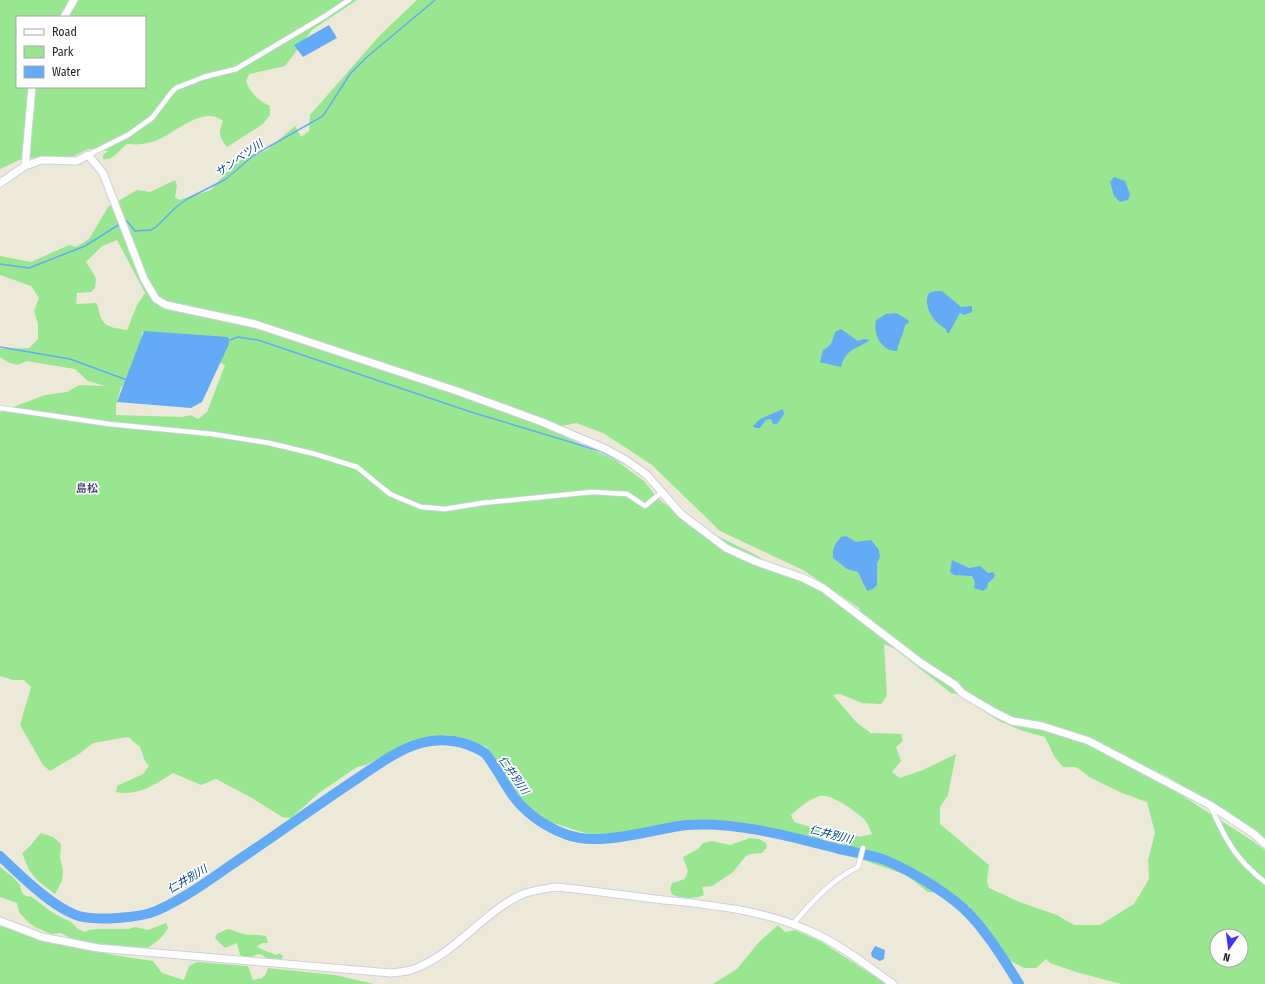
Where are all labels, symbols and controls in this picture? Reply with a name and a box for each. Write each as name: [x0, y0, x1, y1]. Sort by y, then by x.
legend: [16, 16, 146, 88]
text: Road: [52, 25, 77, 39]
text: Park: [52, 45, 74, 59]
text: Water: [52, 65, 81, 79]
water label: サンベツ川: [213, 137, 266, 180]
district label: 島松: [76, 482, 98, 495]
water label: 仁井別川: [496, 754, 532, 798]
water label: 仁井別川: [808, 823, 855, 846]
water label: 仁井別川: [165, 862, 210, 896]
north arrow: [1209, 928, 1249, 968]
text: N: [1222, 950, 1231, 964]

